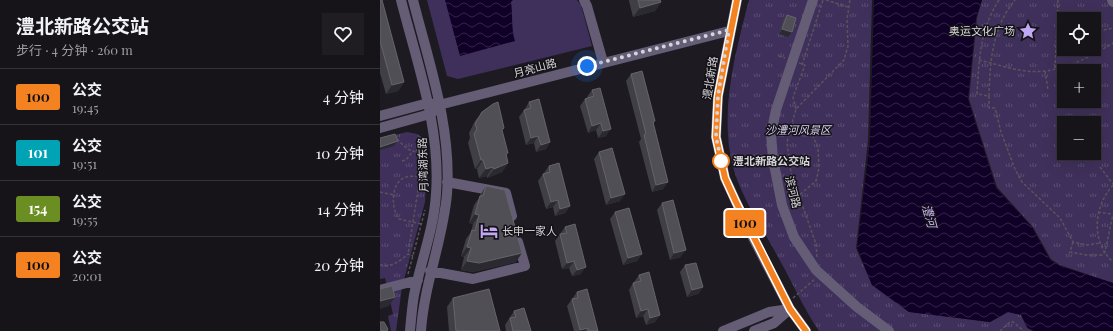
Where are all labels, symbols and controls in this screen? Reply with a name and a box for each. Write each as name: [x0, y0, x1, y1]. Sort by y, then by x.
text: 澧北新路公交站: [16, 12, 149, 38]
map controls: [1057, 12, 1101, 160]
button: locate: [1057, 12, 1101, 56]
button: heart: [322, 13, 364, 55]
place icon: 奥运文化广场: [1018, 21, 1038, 41]
place label: 奥运文化广场: [949, 23, 1015, 38]
text: 步行 · 4 分钟 · 260 m: [16, 41, 133, 58]
street label: 月亮山路: [512, 55, 558, 80]
street label: 澧北新路: [699, 55, 720, 101]
your location: [577, 56, 597, 76]
button: +: [1057, 64, 1101, 108]
text: 公交: [72, 79, 102, 99]
text: 100: [26, 87, 50, 106]
text: 4 分钟: [323, 87, 364, 107]
text: 19:45: [72, 99, 99, 116]
button: −: [1057, 116, 1101, 160]
park label: 沙澧河风景区: [765, 122, 833, 137]
text: 公交: [72, 135, 102, 155]
street label: 月湾湖东路: [414, 137, 431, 193]
text: 101: [28, 143, 48, 162]
text: 10 分钟: [316, 143, 364, 163]
marker: 澧北新路公交站: [712, 152, 730, 170]
place label: 澧北新路公交站: [733, 153, 810, 168]
text: 19:51: [72, 155, 97, 172]
street label: 滨河路: [782, 174, 805, 210]
text: 公交: [72, 191, 102, 211]
text: 154: [28, 199, 48, 218]
text: 14 分钟: [317, 199, 364, 219]
water label: 澧河: [919, 202, 941, 231]
line badge: 100: [722, 210, 768, 236]
text: 19:55: [72, 211, 98, 228]
text: 100: [733, 213, 757, 232]
hotel icon: 长申一家人: [479, 221, 499, 241]
place label: 长申一家人: [502, 223, 557, 238]
text: 公交: [72, 247, 102, 267]
text: 100: [26, 255, 50, 274]
text: 20 分钟: [314, 255, 364, 275]
text: 20:01: [72, 267, 102, 284]

